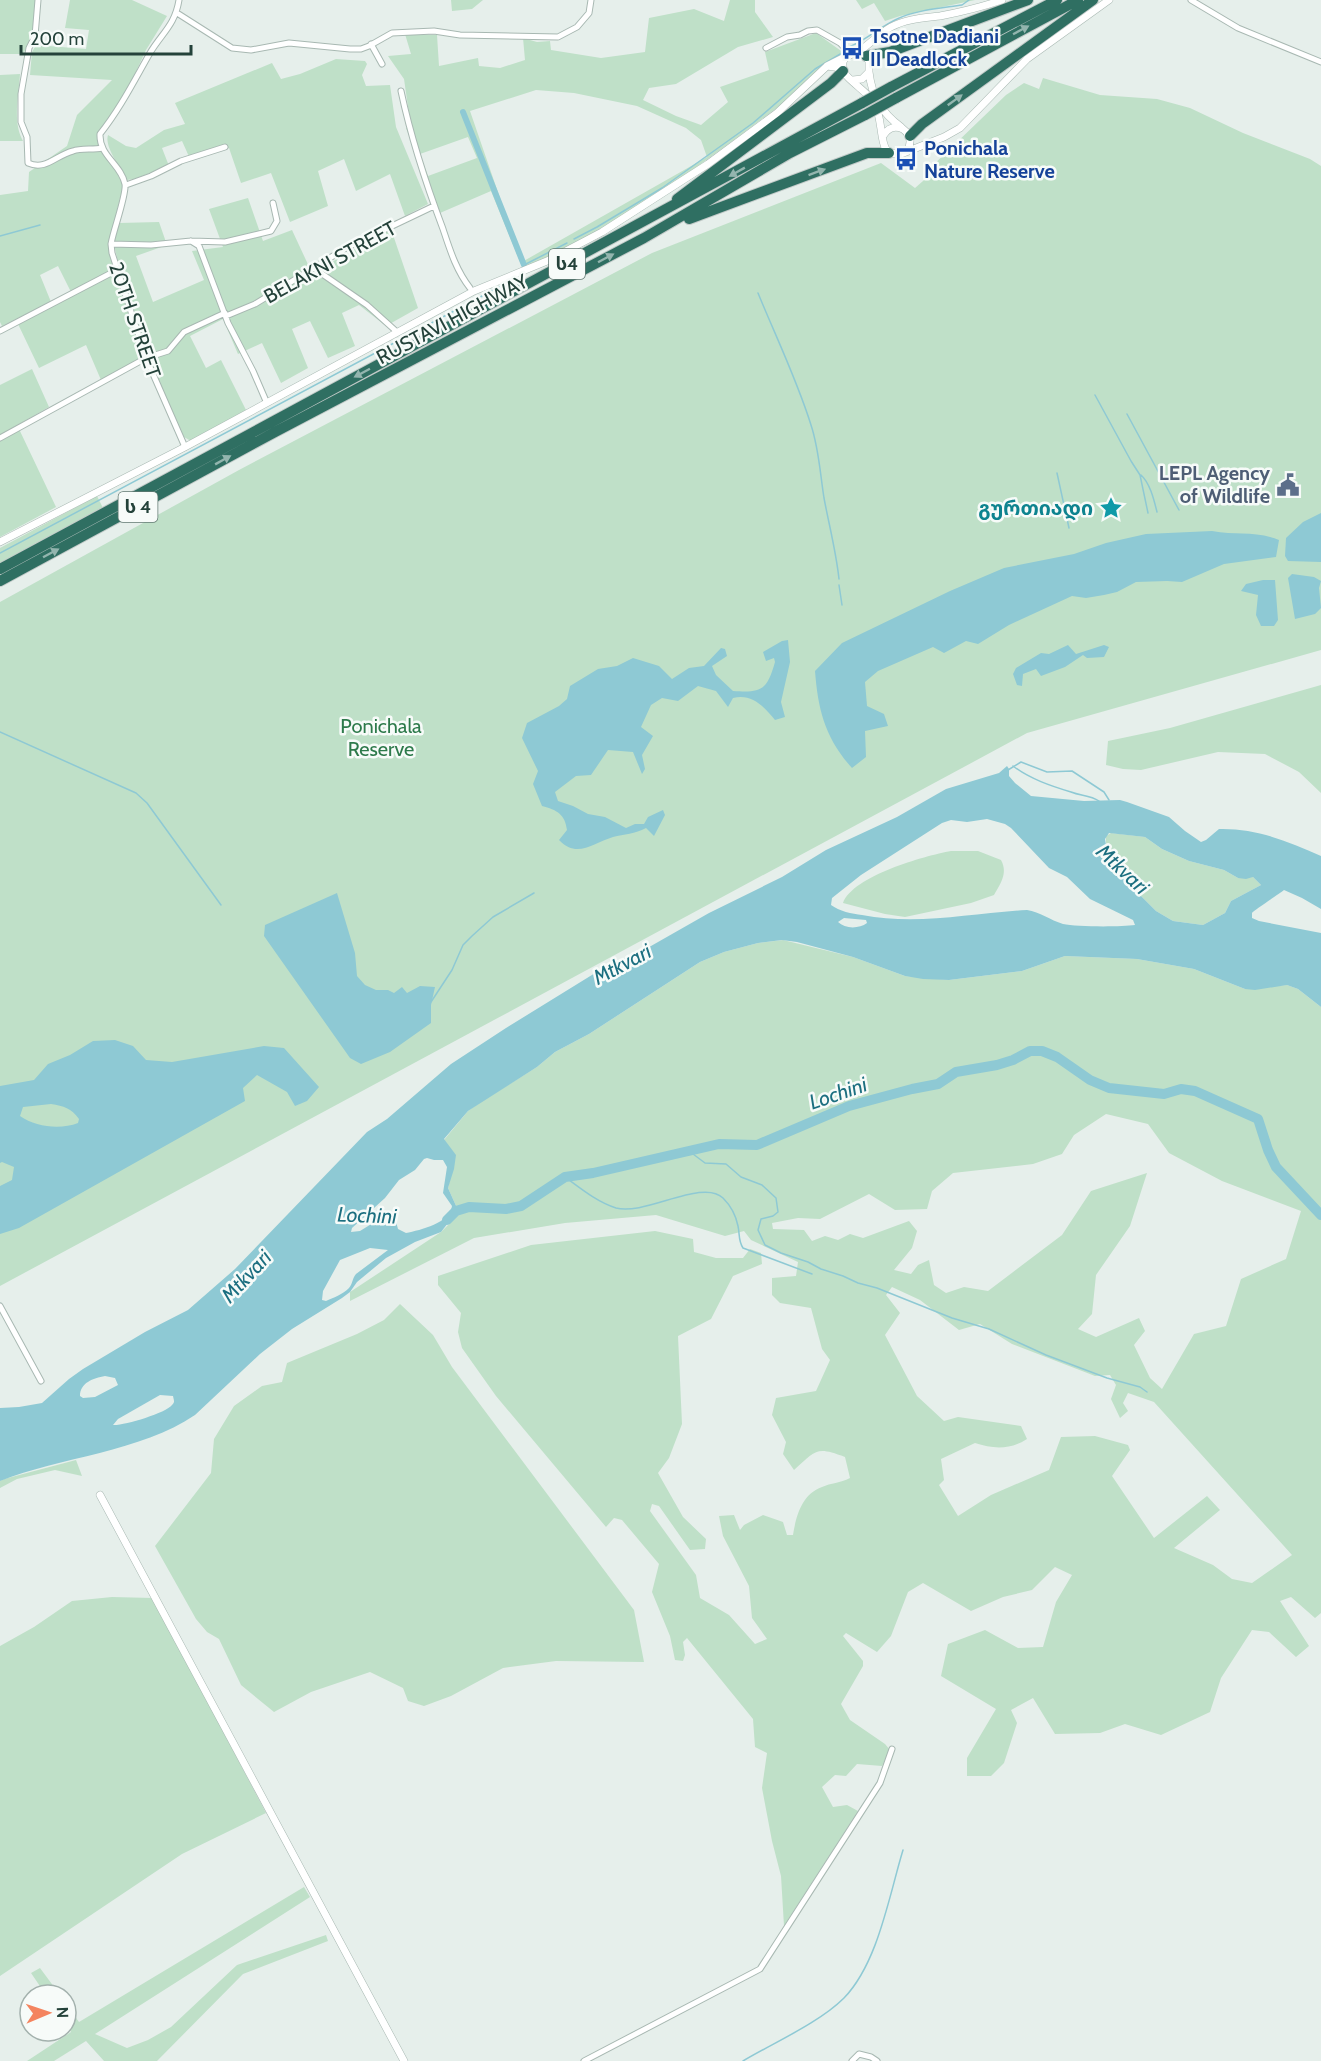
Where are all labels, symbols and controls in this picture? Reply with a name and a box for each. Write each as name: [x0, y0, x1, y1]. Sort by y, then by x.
scale bar: [21, 18, 190, 56]
place label: Tsotne Dadiani II Deadlock: [870, 24, 999, 71]
one-way arrow: [1012, 26, 1030, 36]
text: 200 m: [30, 28, 84, 50]
bus stop icon: Tsotne Dadiani II Deadlock: [839, 35, 865, 61]
one-way arrow: [947, 94, 963, 106]
place label: Ponichala Nature Reserve: [924, 136, 1055, 183]
bus stop icon: Ponichala Nature Reserve: [893, 146, 919, 172]
one-way arrow: [728, 167, 745, 177]
one-way arrow: [808, 167, 826, 177]
street label: BELAKNI STREET: [260, 216, 401, 308]
road number: ს4: [549, 249, 585, 279]
one-way arrow: [597, 253, 614, 263]
street label: 20TH STREET: [104, 259, 166, 381]
street label: RUSTAVI HIGHWAY: [372, 269, 533, 369]
one-way arrow: [353, 368, 370, 378]
one-way arrow: [215, 455, 232, 465]
place label: LEPL Agency of Wildlife: [1159, 461, 1270, 508]
public building icon: LEPL Agency of Wildlife: [1275, 472, 1301, 498]
road number: ს 4: [118, 492, 158, 522]
place icon: გურთიადი: [1098, 495, 1124, 521]
place label: გურთიადი: [978, 496, 1093, 521]
one-way arrow: [43, 548, 60, 558]
park label: Ponichala Reserve: [340, 714, 422, 761]
water label: Mtkvari: [1091, 838, 1155, 900]
water label: Mtkvari: [588, 938, 656, 990]
water label: Lochini: [806, 1071, 871, 1115]
water label: Lochini: [337, 1201, 398, 1229]
water label: Mtkvari: [215, 1244, 277, 1308]
north arrow: [18, 1983, 78, 2043]
text: N: [53, 2007, 72, 2018]

